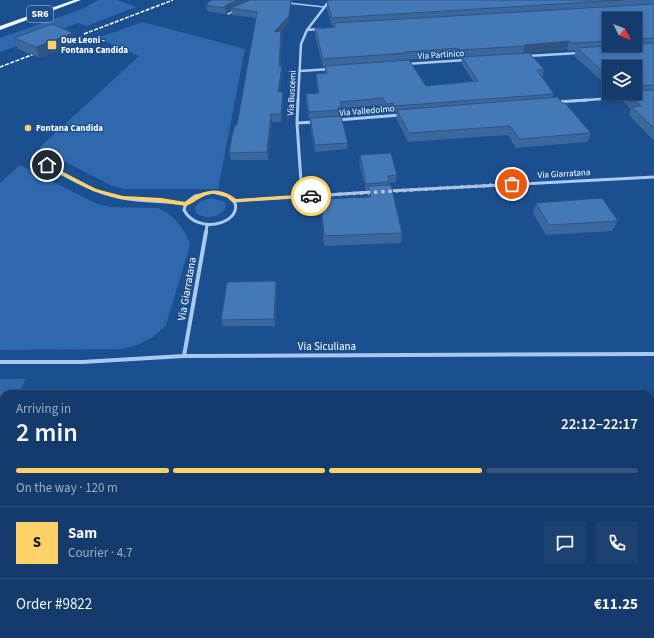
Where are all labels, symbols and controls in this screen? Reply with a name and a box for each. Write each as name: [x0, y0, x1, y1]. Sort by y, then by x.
road number: SR6: [27, 6, 53, 22]
north arrow: [602, 12, 642, 52]
map controls: [602, 12, 642, 100]
place label: Due Leoni - Fontana Candida: [61, 34, 128, 57]
marker: Due Leoni - Fontana Candida: [46, 39, 58, 51]
street label: Via Partinico: [417, 47, 465, 63]
button: layers: [602, 60, 642, 100]
street label: Via Buscemi: [284, 70, 300, 116]
street label: Via Valledolmo: [339, 102, 395, 120]
place label: Fontana Candida: [36, 122, 103, 135]
marker: Fontana Candida: [23, 123, 33, 133]
pin: [30, 148, 64, 182]
icon: home: [36, 154, 58, 176]
street label: Via Giarratana: [537, 166, 591, 182]
pin: [495, 167, 529, 201]
icon: bag: [501, 173, 523, 195]
courier: [291, 176, 331, 216]
icon: car: [300, 185, 322, 207]
street label: Via Giarratana: [174, 256, 200, 322]
street label: Via Siculiana: [298, 339, 356, 354]
text: Arriving in: [16, 400, 71, 418]
text: 2 min: [16, 414, 78, 451]
text: 22:12–22:17: [561, 414, 638, 435]
text: On the way · 120 m: [16, 479, 118, 497]
button: chat: [544, 522, 586, 564]
button: phone: [596, 522, 638, 564]
text: Sam: [68, 523, 97, 544]
text: S: [33, 532, 41, 553]
text: Courier · 4.7: [68, 544, 133, 562]
text: Order #9822: [16, 594, 92, 615]
text: €11.25: [594, 594, 638, 615]

